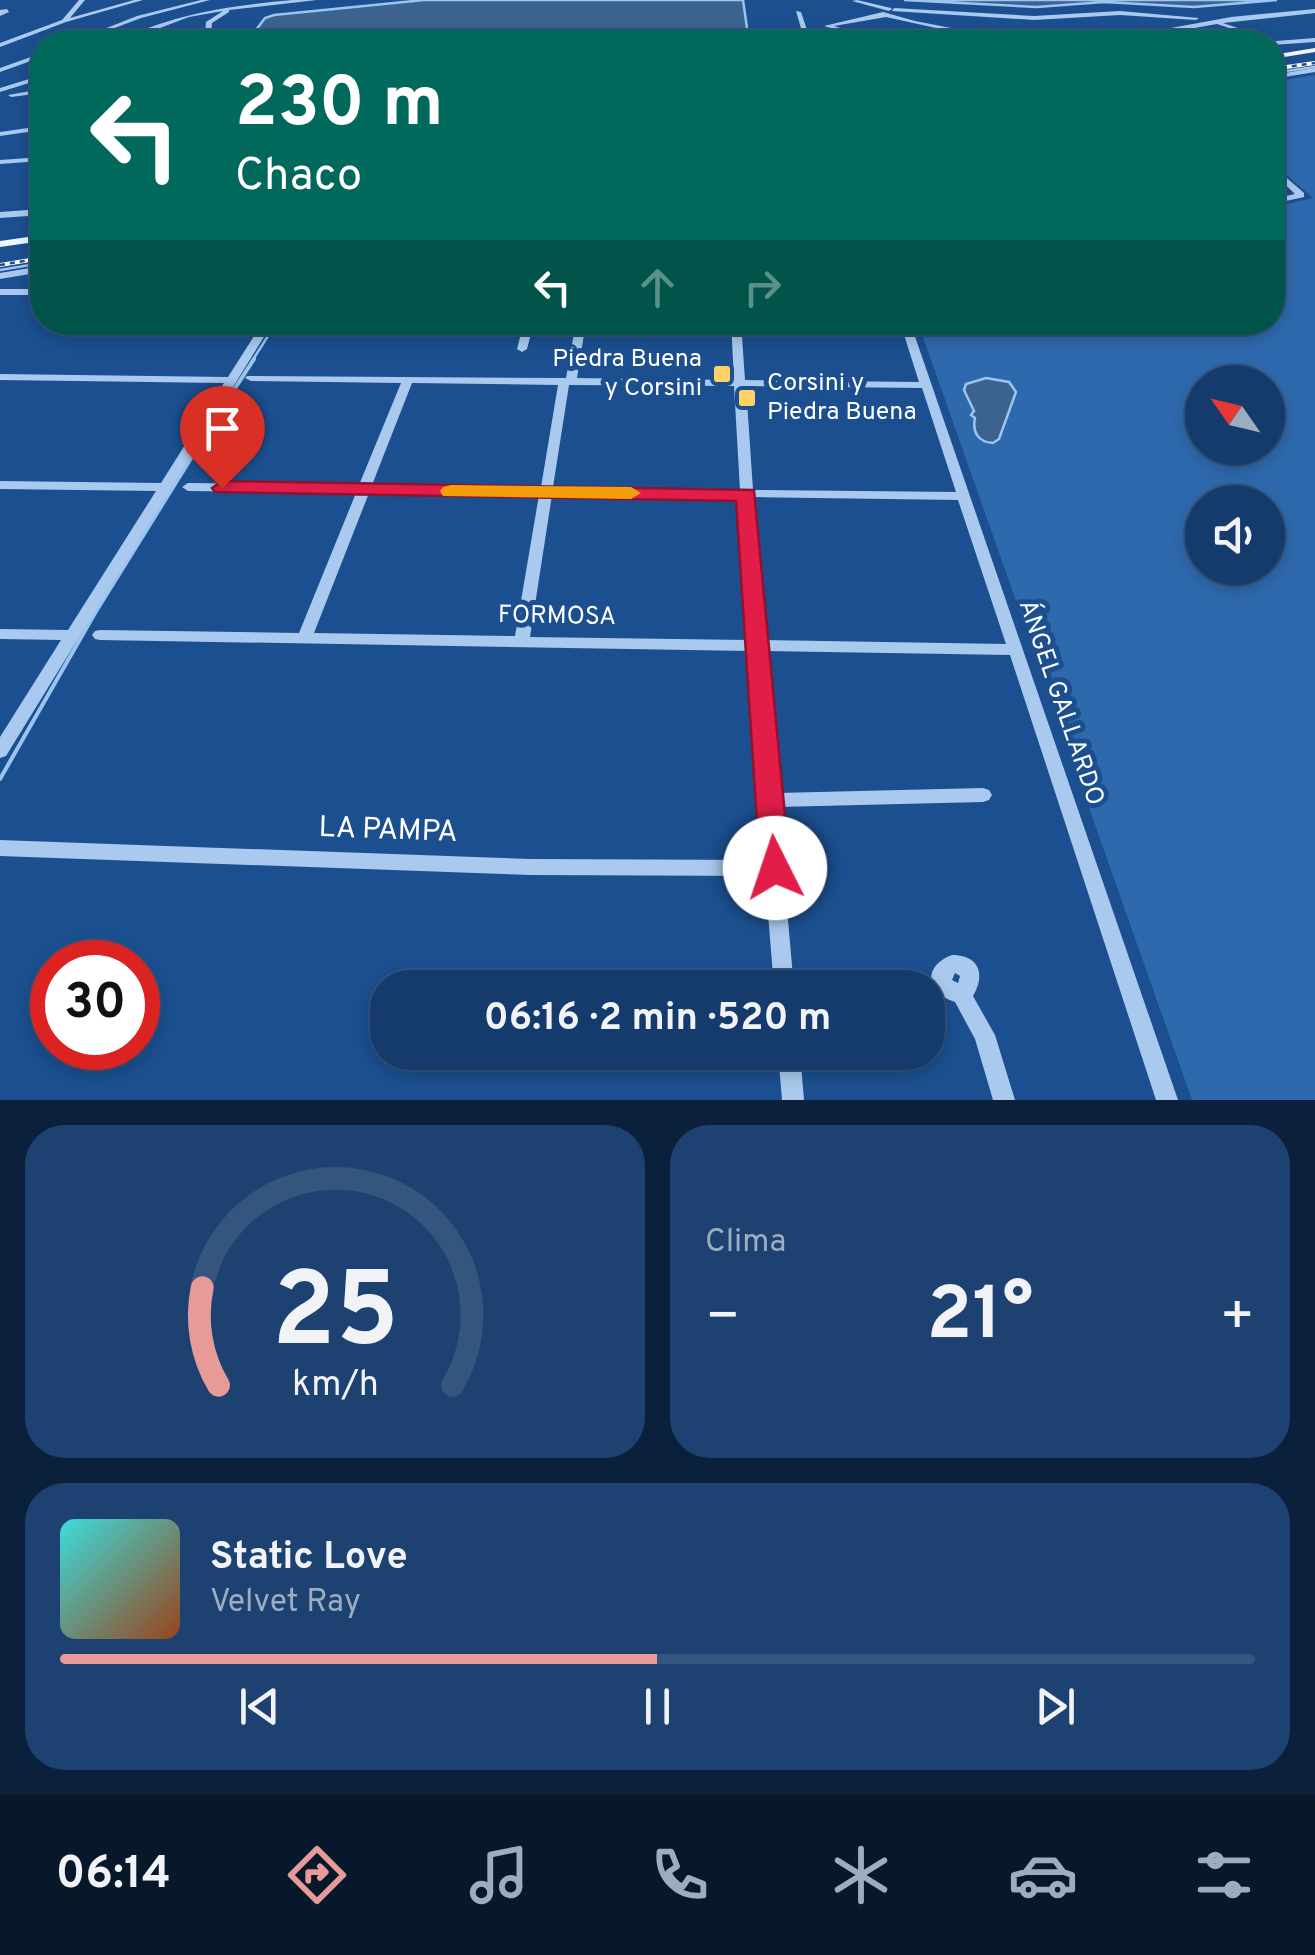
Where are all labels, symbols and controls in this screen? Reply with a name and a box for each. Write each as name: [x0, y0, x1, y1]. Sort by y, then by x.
text: 230 m: [235, 62, 444, 151]
icon: left: [70, 70, 200, 200]
text: Chaco: [235, 149, 362, 206]
icon: left: [525, 260, 580, 315]
icon: ahead: [630, 260, 685, 315]
icon: right: [735, 260, 790, 315]
place label: Piedra Buena y Corsini: [552, 344, 702, 405]
marker: Piedra Buena y Corsini: [711, 363, 733, 385]
north arrow: [1185, 365, 1285, 465]
map controls: [1185, 365, 1285, 585]
place label: Corsini y Piedra Buena: [767, 368, 917, 429]
pin: [180, 386, 265, 489]
marker: Corsini y Piedra Buena: [736, 387, 758, 409]
icon: arrive: [195, 401, 250, 456]
button: sound: [1185, 485, 1285, 585]
street label: ÁNGEL GALLARDO: [1010, 596, 1111, 810]
street label: FORMOSA: [498, 600, 616, 634]
street label: LA PAMPA: [318, 810, 458, 852]
position arrow: [723, 816, 827, 920]
speed limit sign: 30: [30, 940, 160, 1070]
text: 06:16 · 2 min · 520 m: [484, 995, 831, 1044]
text: Clima: [705, 1223, 786, 1263]
text: 25: [271, 1251, 399, 1383]
text: 21°: [926, 1271, 1034, 1366]
text: −: [705, 1284, 740, 1354]
text: +: [1220, 1284, 1255, 1354]
text: km/h: [292, 1363, 378, 1409]
text: Static Love: [210, 1534, 408, 1583]
text: Velvet Ray: [210, 1583, 361, 1623]
icon: previous: [232, 1679, 287, 1734]
icon: pause: [630, 1679, 685, 1734]
icon: next: [1028, 1679, 1083, 1734]
icon: directions: [282, 1840, 352, 1910]
icon: music: [464, 1840, 534, 1910]
icon: phone: [645, 1840, 715, 1910]
icon: climate: [826, 1840, 896, 1910]
icon: car: [1008, 1840, 1078, 1910]
icon: filters: [1189, 1840, 1259, 1910]
text: 06:14: [56, 1847, 171, 1904]

